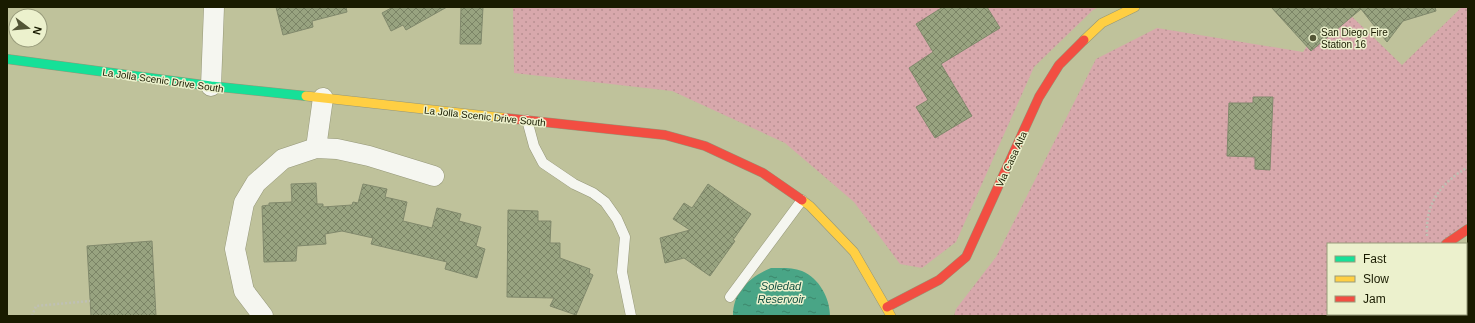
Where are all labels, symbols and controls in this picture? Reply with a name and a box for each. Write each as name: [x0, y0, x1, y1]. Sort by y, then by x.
north arrow: [8, 8, 48, 48]
text: N: [31, 25, 44, 36]
place label: San Diego Fire Station 16: [1321, 27, 1388, 50]
marker: San Diego Fire Station 16: [1308, 33, 1318, 43]
street label: La Jolla Scenic Drive South: [102, 67, 224, 94]
street label: La Jolla Scenic Drive South: [424, 105, 546, 128]
street label: Via Casa Alta: [994, 129, 1029, 189]
legend: [1327, 243, 1467, 315]
text: Fast: [1363, 252, 1387, 266]
text: Slow: [1363, 272, 1389, 286]
water label: Soledad Reservoir: [757, 280, 806, 305]
text: Jam: [1363, 292, 1386, 306]

